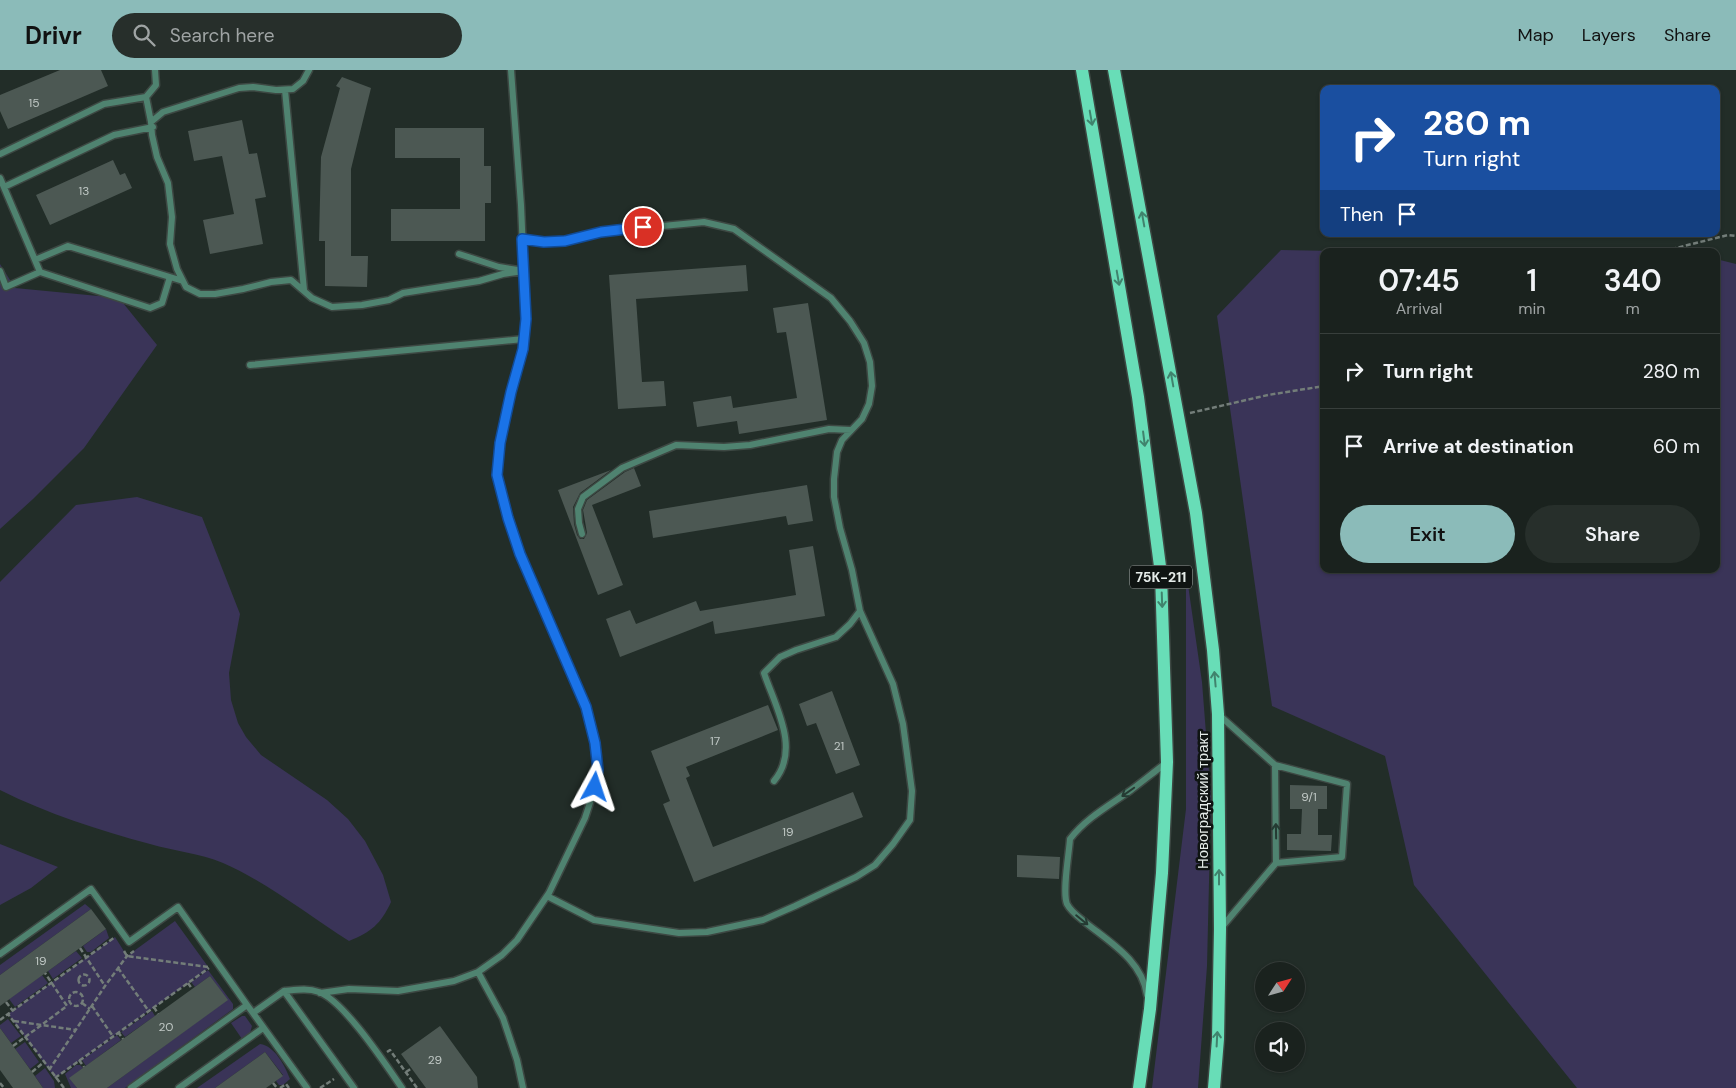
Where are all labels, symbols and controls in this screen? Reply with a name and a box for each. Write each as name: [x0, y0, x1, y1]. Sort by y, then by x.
search box: [112, 13, 462, 58]
text: Drivr: [25, 20, 82, 51]
icon: search: [130, 21, 158, 49]
text: Search here: [170, 23, 275, 48]
text: Map: [1518, 23, 1554, 47]
text: Layers: [1582, 23, 1636, 47]
text: Share: [1664, 23, 1711, 47]
house number: 15: [28, 95, 40, 111]
text: 280 m: [1423, 100, 1531, 146]
icon: right: [1340, 105, 1405, 170]
one-way arrow: [1086, 110, 1096, 126]
text: Turn right: [1423, 144, 1520, 173]
house number: 13: [79, 183, 89, 199]
icon: arrive: [1393, 200, 1421, 228]
text: Then: [1340, 202, 1383, 227]
pin: [622, 206, 664, 248]
one-way arrow: [1137, 212, 1147, 228]
icon: arrive: [629, 213, 657, 241]
text: 07:45: [1378, 261, 1460, 300]
text: 1: [1527, 261, 1537, 300]
text: 340: [1604, 261, 1662, 300]
one-way arrow: [1114, 270, 1124, 286]
text: Arrival: [1396, 298, 1442, 319]
text: min: [1518, 298, 1545, 319]
text: m: [1626, 298, 1640, 319]
icon: right: [1340, 357, 1368, 385]
text: Turn right: [1383, 359, 1473, 384]
text: 280 m: [1643, 359, 1700, 384]
one-way arrow: [1166, 372, 1176, 388]
one-way arrow: [1139, 430, 1149, 446]
icon: arrive: [1340, 432, 1368, 460]
text: Arrive at destination: [1383, 434, 1574, 459]
text: 60 m: [1653, 434, 1700, 459]
button: Exit: [1340, 505, 1515, 563]
button: Share: [1525, 505, 1700, 563]
road number: 75К-211: [1130, 566, 1192, 588]
one-way arrow: [1157, 592, 1166, 608]
one-way arrow: [1211, 672, 1220, 688]
street label: Новоградский тракт: [1193, 731, 1213, 869]
house number: 17: [710, 733, 720, 749]
house number: 21: [834, 738, 844, 754]
position arrow: [568, 760, 620, 812]
one-way arrow: [1121, 787, 1135, 797]
house number: 9/1: [1301, 789, 1317, 805]
one-way arrow: [1271, 823, 1281, 840]
house number: 19: [782, 824, 794, 840]
one-way arrow: [1215, 869, 1224, 885]
one-way arrow: [1075, 914, 1088, 925]
house number: 19: [35, 953, 47, 969]
north arrow: [1255, 962, 1305, 1012]
map controls: [1255, 962, 1305, 1072]
house number: 20: [158, 1019, 174, 1035]
button: sound: [1255, 1022, 1305, 1072]
one-way arrow: [1213, 1032, 1222, 1048]
house number: 29: [428, 1052, 442, 1068]

